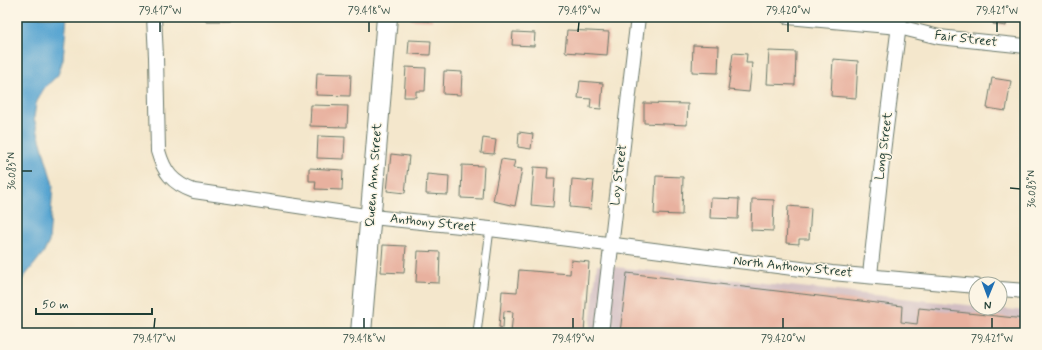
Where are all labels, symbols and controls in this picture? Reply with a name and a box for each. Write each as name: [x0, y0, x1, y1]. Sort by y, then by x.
text: 79.417°W: [139, 4, 181, 18]
text: 79.418°W: [348, 4, 390, 18]
text: 79.419°W: [558, 4, 600, 18]
text: 79.420°W: [766, 4, 810, 18]
text: 79.421°W: [976, 4, 1018, 18]
street label: Fair Street: [934, 27, 998, 51]
street label: Long Street: [871, 111, 898, 181]
street label: Queen Ann Street: [362, 122, 386, 228]
street label: Loy Street: [607, 143, 631, 207]
text: 36.083°N: [5, 152, 19, 190]
text: 36.083°N: [1025, 170, 1039, 208]
street label: Anthony Street: [389, 210, 477, 236]
street label: North Anthony Street: [733, 252, 853, 282]
north arrow: [968, 276, 1008, 316]
scale bar: [36, 290, 152, 316]
text: 50 m: [42, 297, 69, 313]
text: N: [984, 298, 992, 312]
text: 79.417°W: [133, 332, 175, 346]
text: 79.418°W: [343, 332, 385, 346]
text: 79.419°W: [552, 332, 594, 346]
text: 79.420°W: [761, 332, 805, 346]
text: 79.421°W: [971, 332, 1013, 346]

